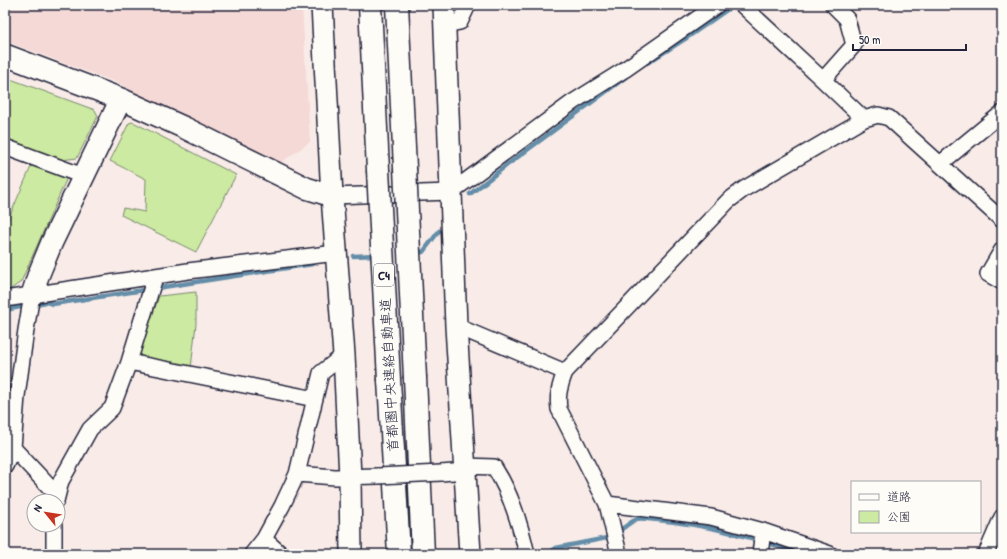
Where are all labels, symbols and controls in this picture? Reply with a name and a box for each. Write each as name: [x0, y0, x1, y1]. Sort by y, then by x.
scale bar: [853, 26, 966, 52]
text: 50 m: [859, 31, 880, 48]
road number: C4: [374, 264, 394, 286]
street label: 首都圏中央連絡自動車道: [375, 298, 402, 452]
legend: [851, 481, 981, 533]
text: 道路: [887, 488, 911, 505]
north arrow: [26, 493, 66, 533]
text: N: [30, 502, 45, 514]
text: 公園: [887, 508, 911, 525]

